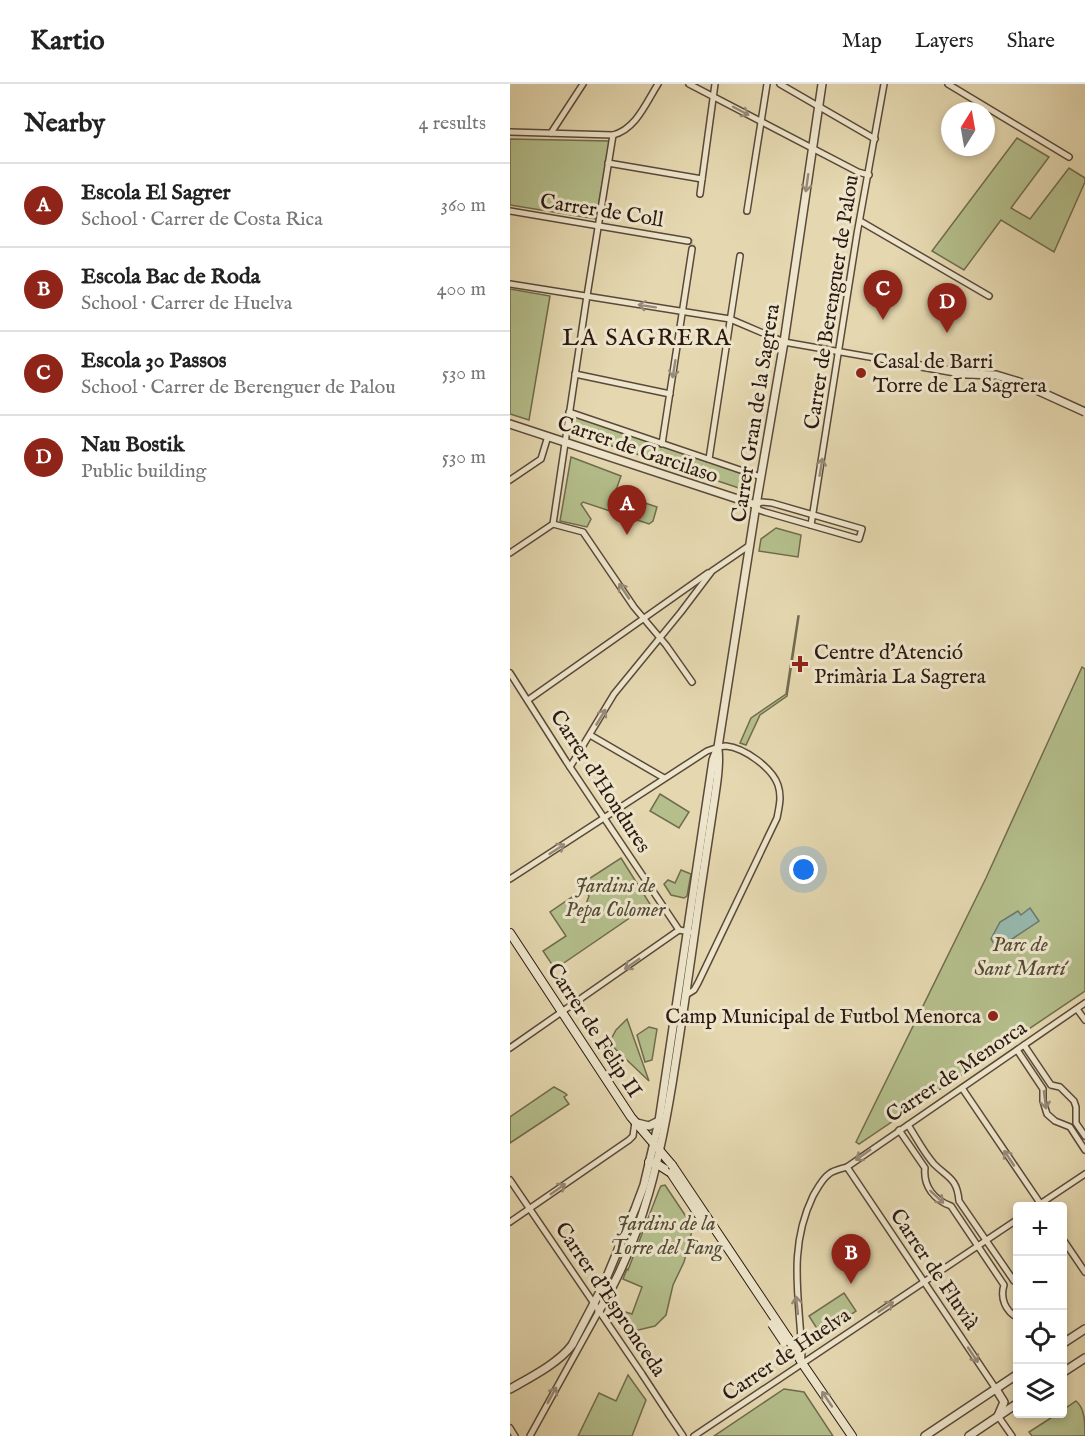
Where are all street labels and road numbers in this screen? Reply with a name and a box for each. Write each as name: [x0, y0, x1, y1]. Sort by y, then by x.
street label: Carrer de Berenguer de Palou: [799, 173, 866, 431]
street label: Carrer de Coll: [538, 188, 666, 235]
street label: Carrer Gran de la Sagrera: [726, 301, 787, 524]
street label: Carrer de Garcilaso: [553, 410, 722, 491]
street label: Carrer d'Hondures: [543, 705, 656, 859]
street label: Carrer de Felip II: [540, 958, 647, 1103]
street label: Carrer de Menorca: [881, 1015, 1033, 1129]
street label: Carrer de Fluvià: [883, 1204, 985, 1336]
street label: Carrer d'Espronceda: [548, 1217, 672, 1383]
street label: Carrer de Huelva: [718, 1302, 857, 1408]

